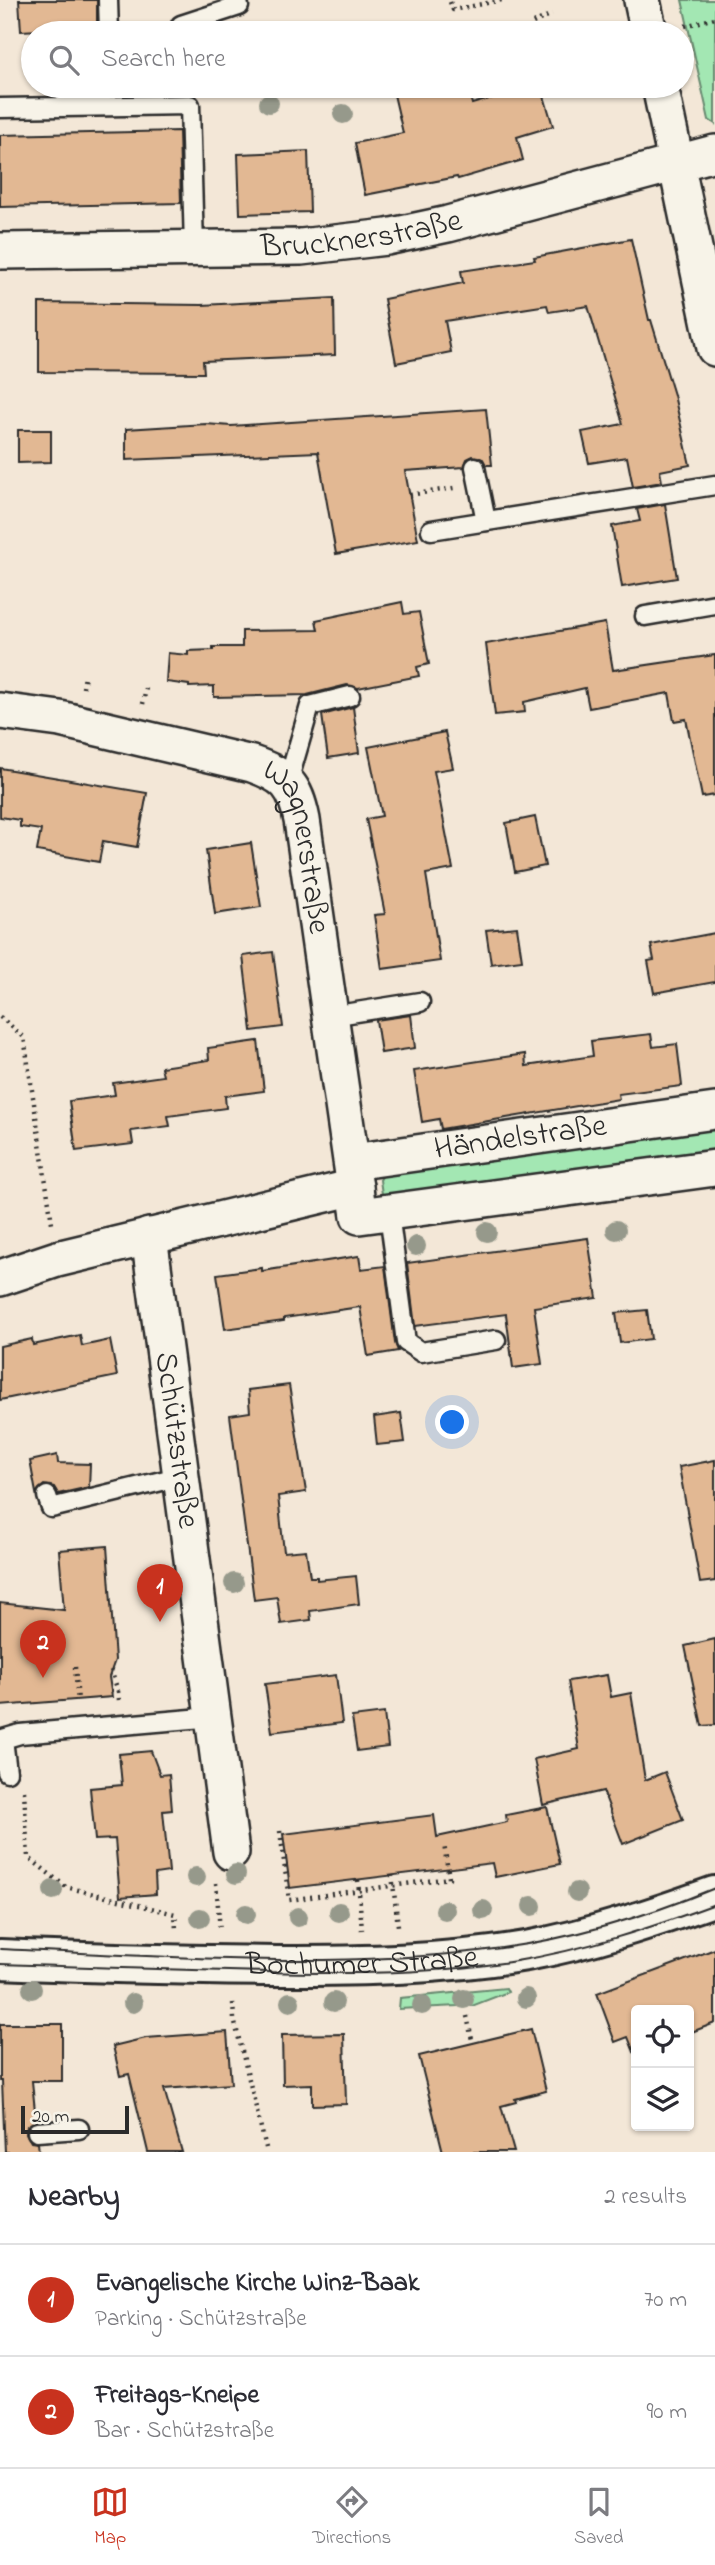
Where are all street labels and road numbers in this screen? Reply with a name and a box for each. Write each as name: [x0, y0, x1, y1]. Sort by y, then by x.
street label: Brucknerstraße: [259, 198, 468, 271]
street label: Wagnerstraße: [253, 748, 342, 938]
street label: Händelstraße: [431, 1103, 610, 1174]
street label: Schützstraße: [141, 1349, 211, 1532]
street label: Bochumer Straße: [244, 1934, 481, 1990]

